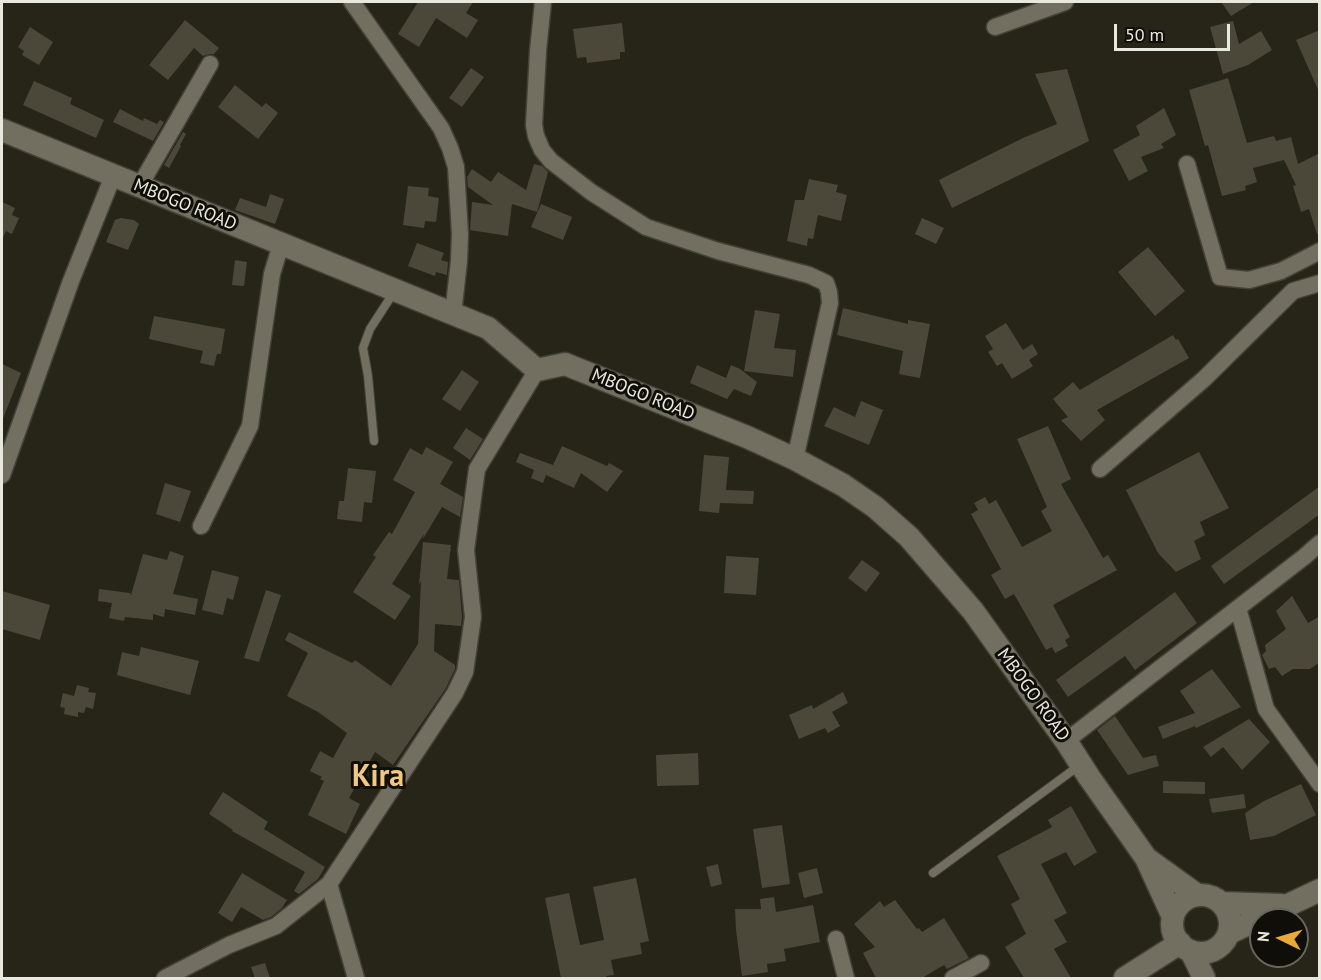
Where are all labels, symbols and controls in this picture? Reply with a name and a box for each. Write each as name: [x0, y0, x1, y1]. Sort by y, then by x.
scale bar: [1117, 12, 1232, 50]
text: 50 m: [1125, 23, 1164, 46]
street label: MBOGO ROAD: [130, 175, 240, 235]
street label: MBOGO ROAD: [588, 365, 698, 425]
street label: MBOGO ROAD: [992, 644, 1074, 746]
district label: Kira: [352, 759, 404, 795]
north arrow: [1249, 908, 1309, 968]
text: N: [1253, 931, 1273, 943]

